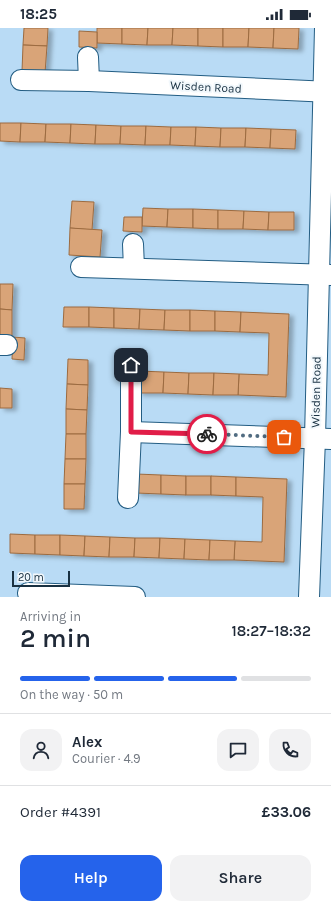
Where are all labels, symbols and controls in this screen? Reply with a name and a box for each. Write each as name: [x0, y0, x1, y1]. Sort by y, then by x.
text: 18:25: [20, 5, 57, 23]
street label: Wisden Road: [170, 78, 242, 96]
pin: [114, 348, 148, 382]
icon: home: [120, 354, 142, 376]
street label: Wisden Road: [308, 356, 324, 428]
courier: [187, 414, 227, 454]
pin: [267, 420, 301, 454]
icon: bike: [196, 423, 218, 445]
icon: bag: [273, 426, 295, 448]
scale bar: [12, 569, 70, 588]
text: 20 m: [18, 571, 44, 584]
text: Arriving in: [20, 609, 81, 624]
text: 18:27–18:32: [231, 622, 311, 640]
text: 2 min: [20, 623, 91, 654]
text: On the way · 50 m: [20, 687, 123, 702]
button: person: [20, 729, 62, 771]
button: chat: [217, 729, 259, 771]
button: phone: [269, 729, 311, 771]
text: Alex: [72, 733, 102, 751]
text: Courier · 4.9: [72, 751, 141, 766]
text: Order #4391: [20, 803, 101, 821]
text: £33.06: [262, 803, 311, 821]
button: Help: [20, 855, 162, 901]
button: Share: [170, 855, 311, 901]

